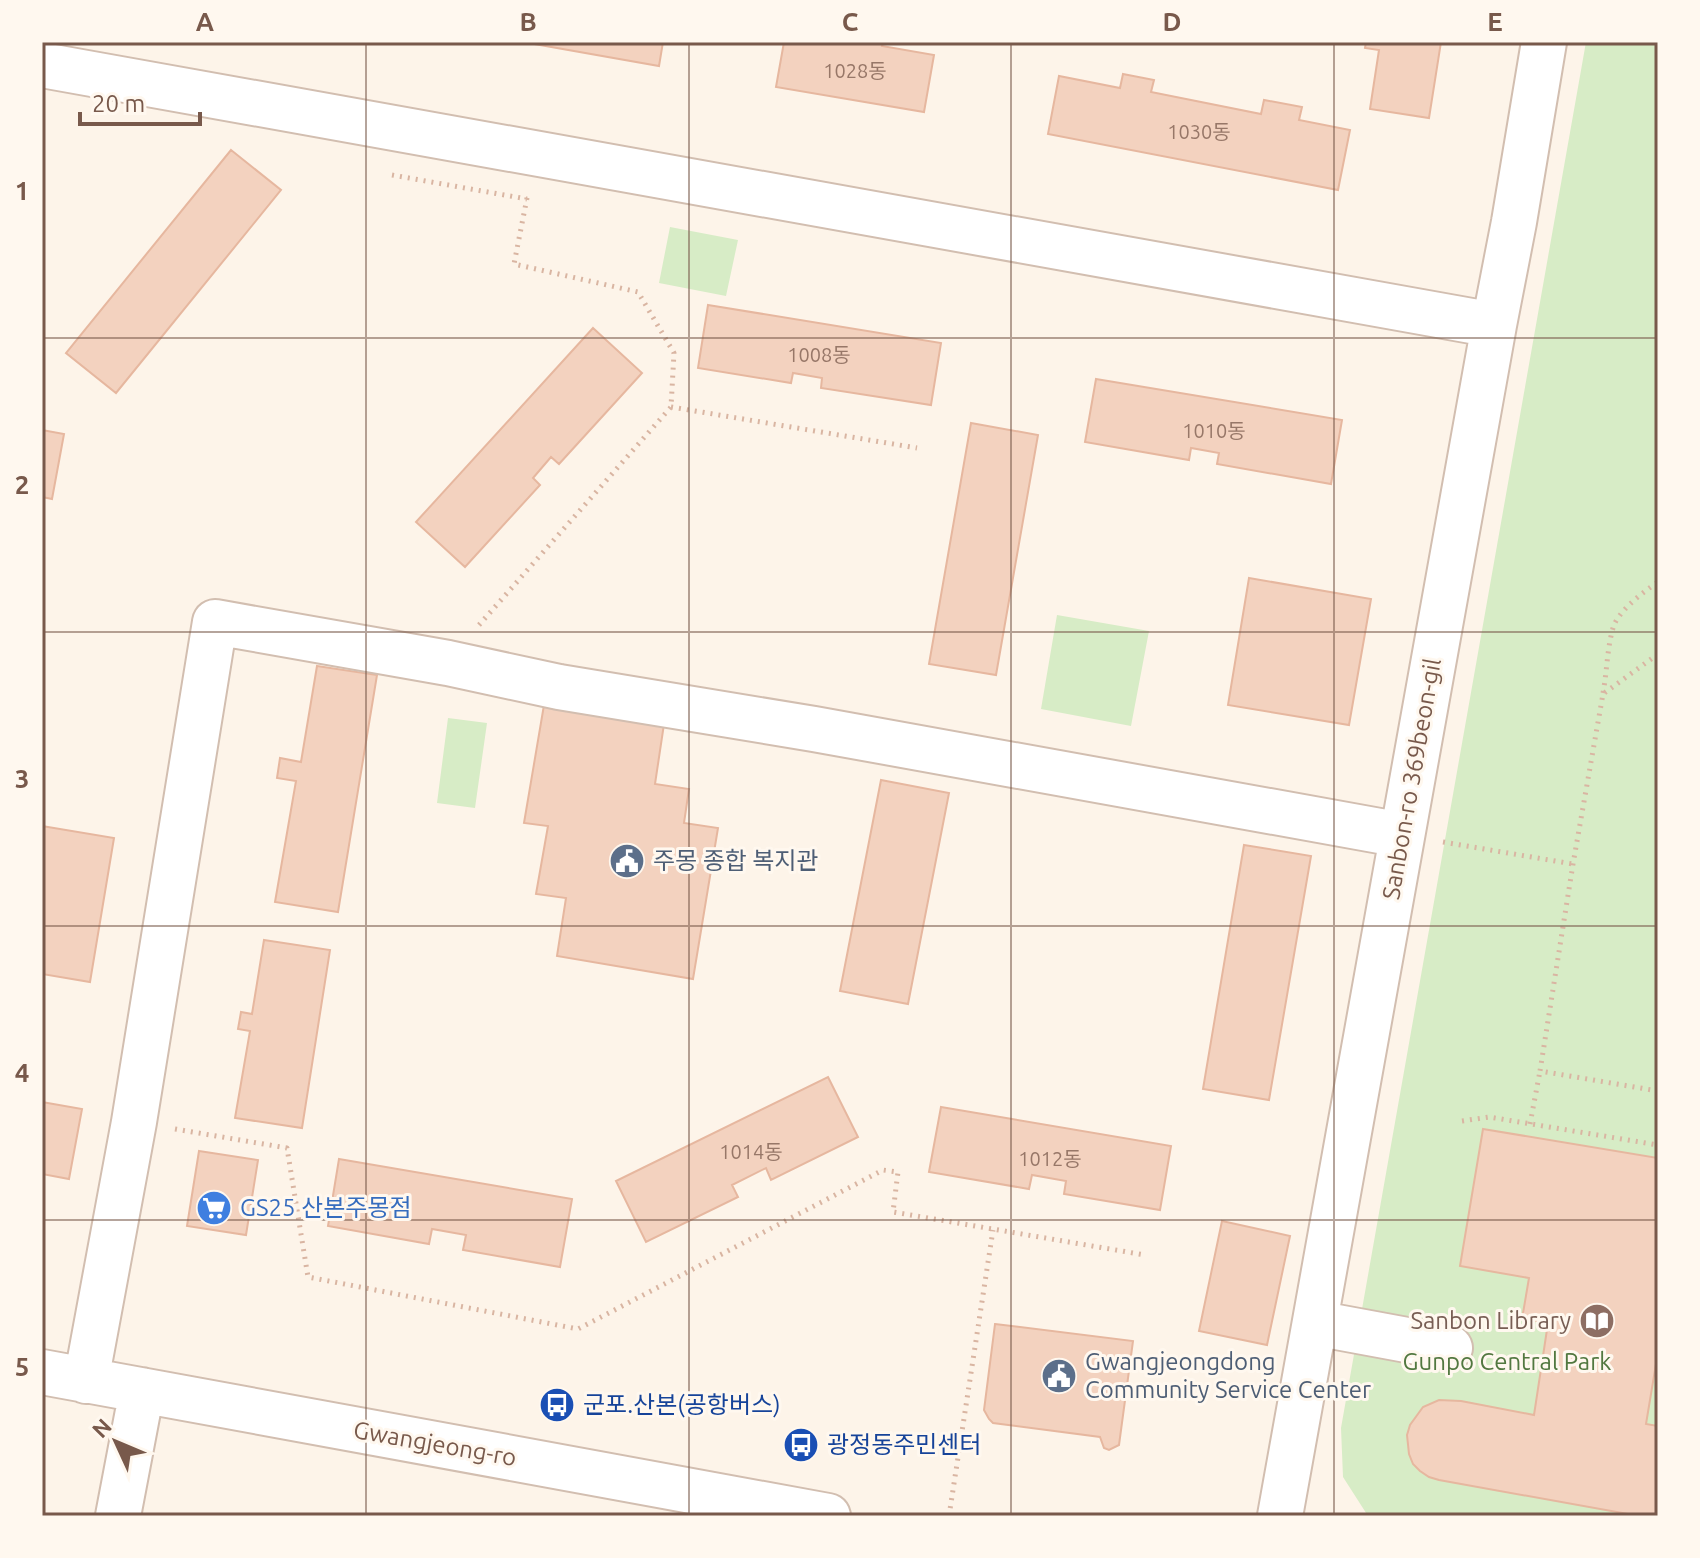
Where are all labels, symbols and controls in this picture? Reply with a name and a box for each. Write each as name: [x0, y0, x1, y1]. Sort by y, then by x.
text: A: [196, 7, 215, 36]
text: B: [519, 7, 537, 36]
text: C: [842, 7, 859, 36]
text: D: [1163, 7, 1181, 36]
text: E: [1487, 7, 1503, 36]
house number: 1028동: [823, 59, 887, 82]
scale bar: [80, 76, 200, 126]
text: 20 m: [92, 90, 145, 117]
house number: 1030동: [1167, 120, 1231, 143]
text: 1: [15, 176, 29, 205]
house number: 1008동: [787, 343, 851, 366]
house number: 1010동: [1182, 419, 1246, 442]
text: 2: [15, 470, 29, 499]
street label: Sanbon-ro 369beon-gil: [1377, 656, 1446, 902]
text: 3: [15, 764, 29, 793]
public building icon: 주몽 종합 복지관: [608, 842, 646, 880]
place label: 주몽 종합 복지관: [653, 847, 819, 874]
text: 4: [15, 1058, 29, 1087]
house number: 1014동: [719, 1140, 783, 1163]
house number: 1012동: [1018, 1147, 1082, 1170]
supermarket icon: GS25 산본주몽점: [195, 1189, 233, 1227]
place label: GS25 산본주몽점: [240, 1194, 411, 1221]
library icon: Sanbon Library: [1578, 1302, 1616, 1340]
place label: Sanbon Library: [1410, 1307, 1571, 1334]
place label: Gwangjeongdong Community Service Center: [1085, 1348, 1371, 1403]
park label: Gunpo Central Park: [1403, 1348, 1611, 1375]
text: 5: [15, 1352, 29, 1381]
public building icon: Gwangjeongdong Community Service Center: [1040, 1357, 1078, 1395]
bus stop icon: 군포.산본(공항버스): [538, 1386, 576, 1424]
place label: 군포.산본(공항버스): [583, 1391, 781, 1418]
north arrow: [76, 1402, 156, 1482]
text: N: [87, 1413, 116, 1442]
street label: Gwangjeong-ro: [351, 1416, 519, 1471]
bus stop icon: 광정동주민센터: [782, 1426, 820, 1464]
place label: 광정동주민센터: [827, 1431, 982, 1458]

